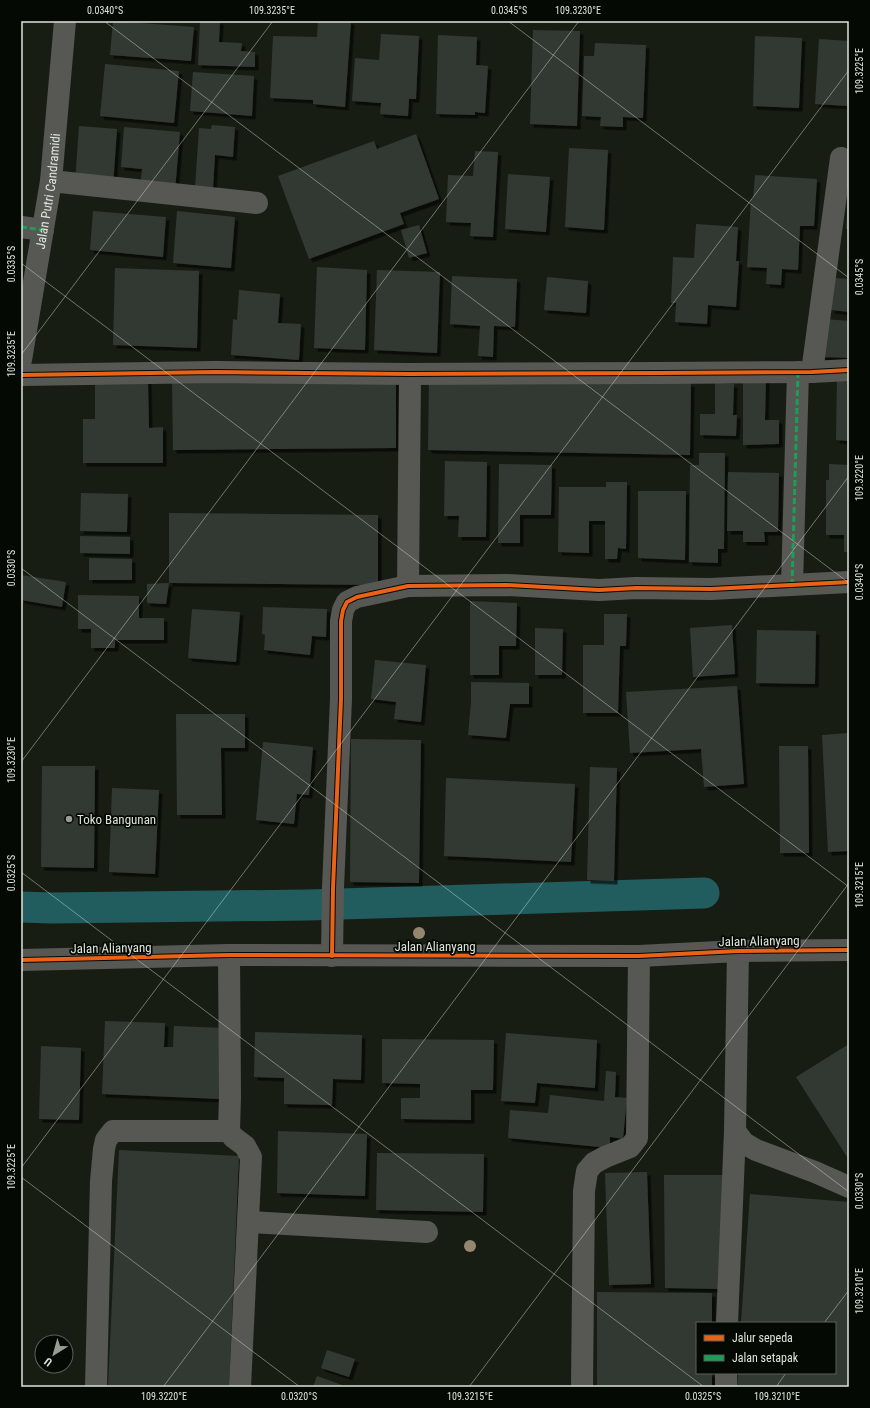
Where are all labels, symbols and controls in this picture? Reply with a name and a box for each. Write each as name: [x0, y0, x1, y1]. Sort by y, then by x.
text: 0.0340°S: [87, 5, 123, 16]
text: 109.3235°E: [249, 5, 295, 16]
text: 0.0345°S: [491, 5, 527, 16]
text: 109.3230°E: [555, 5, 601, 16]
text: 109.3225°E: [854, 48, 865, 94]
street label: Jalan Putri Candramidi: [32, 133, 63, 250]
text: 0.0335°S: [6, 246, 17, 282]
text: 0.0345°S: [854, 259, 865, 295]
text: 109.3235°E: [6, 331, 17, 377]
text: 109.3220°E: [854, 455, 865, 501]
text: 0.0330°S: [6, 550, 17, 586]
text: 0.0340°S: [854, 564, 865, 600]
text: 109.3230°E: [6, 737, 17, 783]
place label: Toko Bangunan: [77, 812, 156, 827]
marker: Toko Bangunan: [64, 814, 74, 824]
text: 0.0325°S: [6, 855, 17, 891]
text: 109.3215°E: [854, 862, 865, 908]
street label: Jalan Alianyang: [718, 933, 800, 949]
street label: Jalan Alianyang: [394, 939, 476, 954]
street label: Jalan Alianyang: [70, 940, 152, 956]
text: 109.3225°E: [6, 1144, 17, 1190]
text: 0.0330°S: [854, 1173, 865, 1209]
text: 109.3210°E: [854, 1268, 865, 1314]
legend: [696, 1322, 836, 1374]
text: Jalur sepeda: [732, 1331, 793, 1345]
north arrow: [34, 1334, 74, 1374]
text: Jalan setapak: [732, 1351, 799, 1365]
text: U: [42, 1355, 55, 1369]
text: 109.3220°E: [141, 1391, 187, 1402]
text: 0.0320°S: [281, 1391, 317, 1402]
text: 109.3215°E: [447, 1391, 493, 1402]
text: 0.0325°S: [685, 1391, 721, 1402]
text: 109.3210°E: [754, 1391, 800, 1402]

